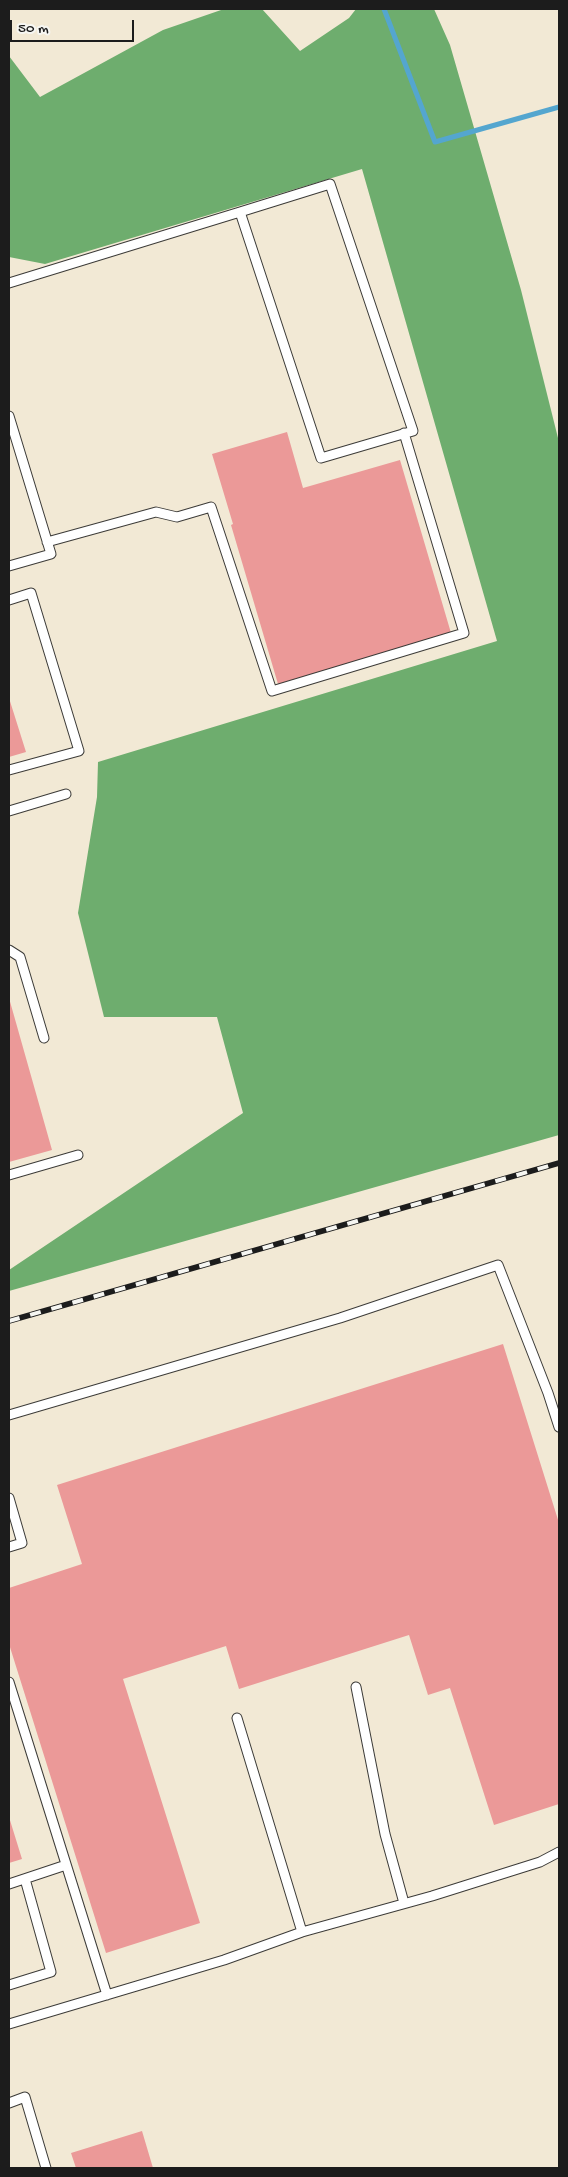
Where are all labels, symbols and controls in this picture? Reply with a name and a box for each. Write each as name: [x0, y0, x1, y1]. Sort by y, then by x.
scale bar: [12, 10, 136, 42]
text: 50 m: [18, 20, 49, 38]

